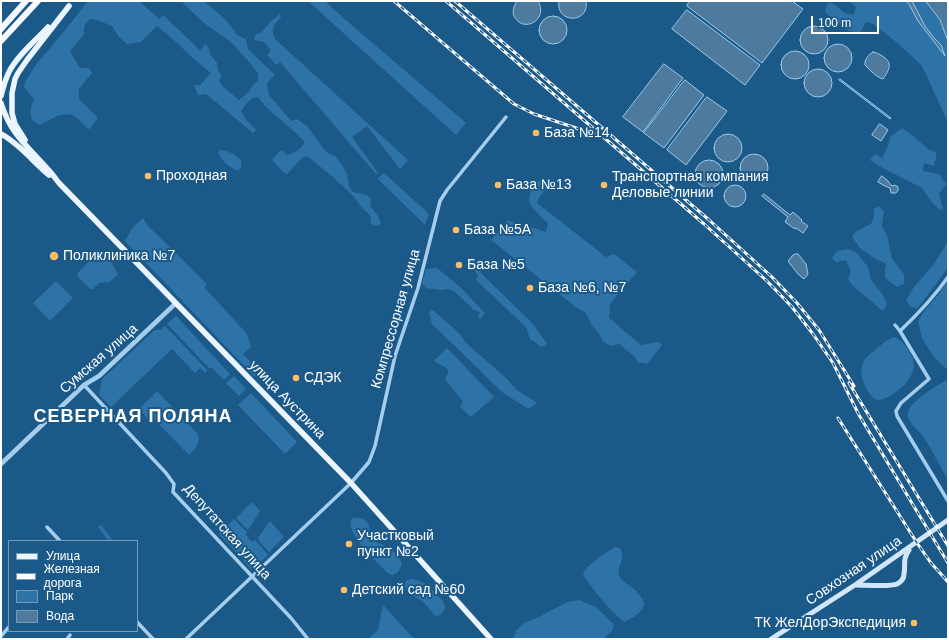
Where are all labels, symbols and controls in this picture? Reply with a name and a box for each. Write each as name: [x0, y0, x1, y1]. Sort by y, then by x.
scale bar: [813, 8, 881, 34]
text: 100 m: [818, 16, 851, 30]
place label: База №14: [544, 125, 610, 141]
marker: База №14: [531, 128, 541, 138]
place label: Проходная: [156, 168, 227, 184]
place label: Транспортная компания Деловые линии: [612, 169, 769, 202]
marker: Проходная: [143, 171, 153, 181]
place label: База №13: [506, 177, 572, 193]
marker: База №13: [493, 180, 503, 190]
marker: Транспортная компания Деловые линии: [599, 180, 609, 190]
place label: База №5А: [464, 222, 531, 238]
marker: База №5А: [451, 225, 461, 235]
place label: Поликлиника №7: [63, 248, 175, 264]
street label: Компрессорная улица: [368, 248, 424, 390]
marker: Поликлиника №7: [48, 250, 60, 262]
place label: База №5: [467, 257, 525, 273]
marker: База №5: [454, 260, 464, 270]
place label: База №6, №7: [538, 280, 626, 296]
marker: База №6, №7: [525, 283, 535, 293]
street label: Сумская улица: [57, 321, 141, 397]
street label: улица Аустрина: [245, 357, 329, 443]
place label: СДЭК: [304, 370, 342, 386]
marker: СДЭК: [291, 373, 301, 383]
district label: СЕВЕРНАЯ ПОЛЯНА: [33, 406, 233, 428]
street label: Депутатская улица: [180, 481, 274, 583]
place label: Участковый пункт №2: [357, 528, 434, 560]
street label: Совхозная улица: [803, 533, 905, 609]
marker: Участковый пункт №2: [344, 539, 354, 549]
legend: [8, 540, 138, 632]
text: Улица: [46, 549, 80, 563]
text: Железная дорога: [44, 562, 100, 590]
place label: Детский сад №60: [352, 582, 465, 598]
marker: Детский сад №60: [339, 585, 349, 595]
text: Парк: [46, 589, 73, 603]
text: Вода: [46, 609, 74, 623]
place label: ТК ЖелДорЭкспедиция: [754, 615, 906, 631]
marker: ТК ЖелДорЭкспедиция: [909, 618, 919, 628]

